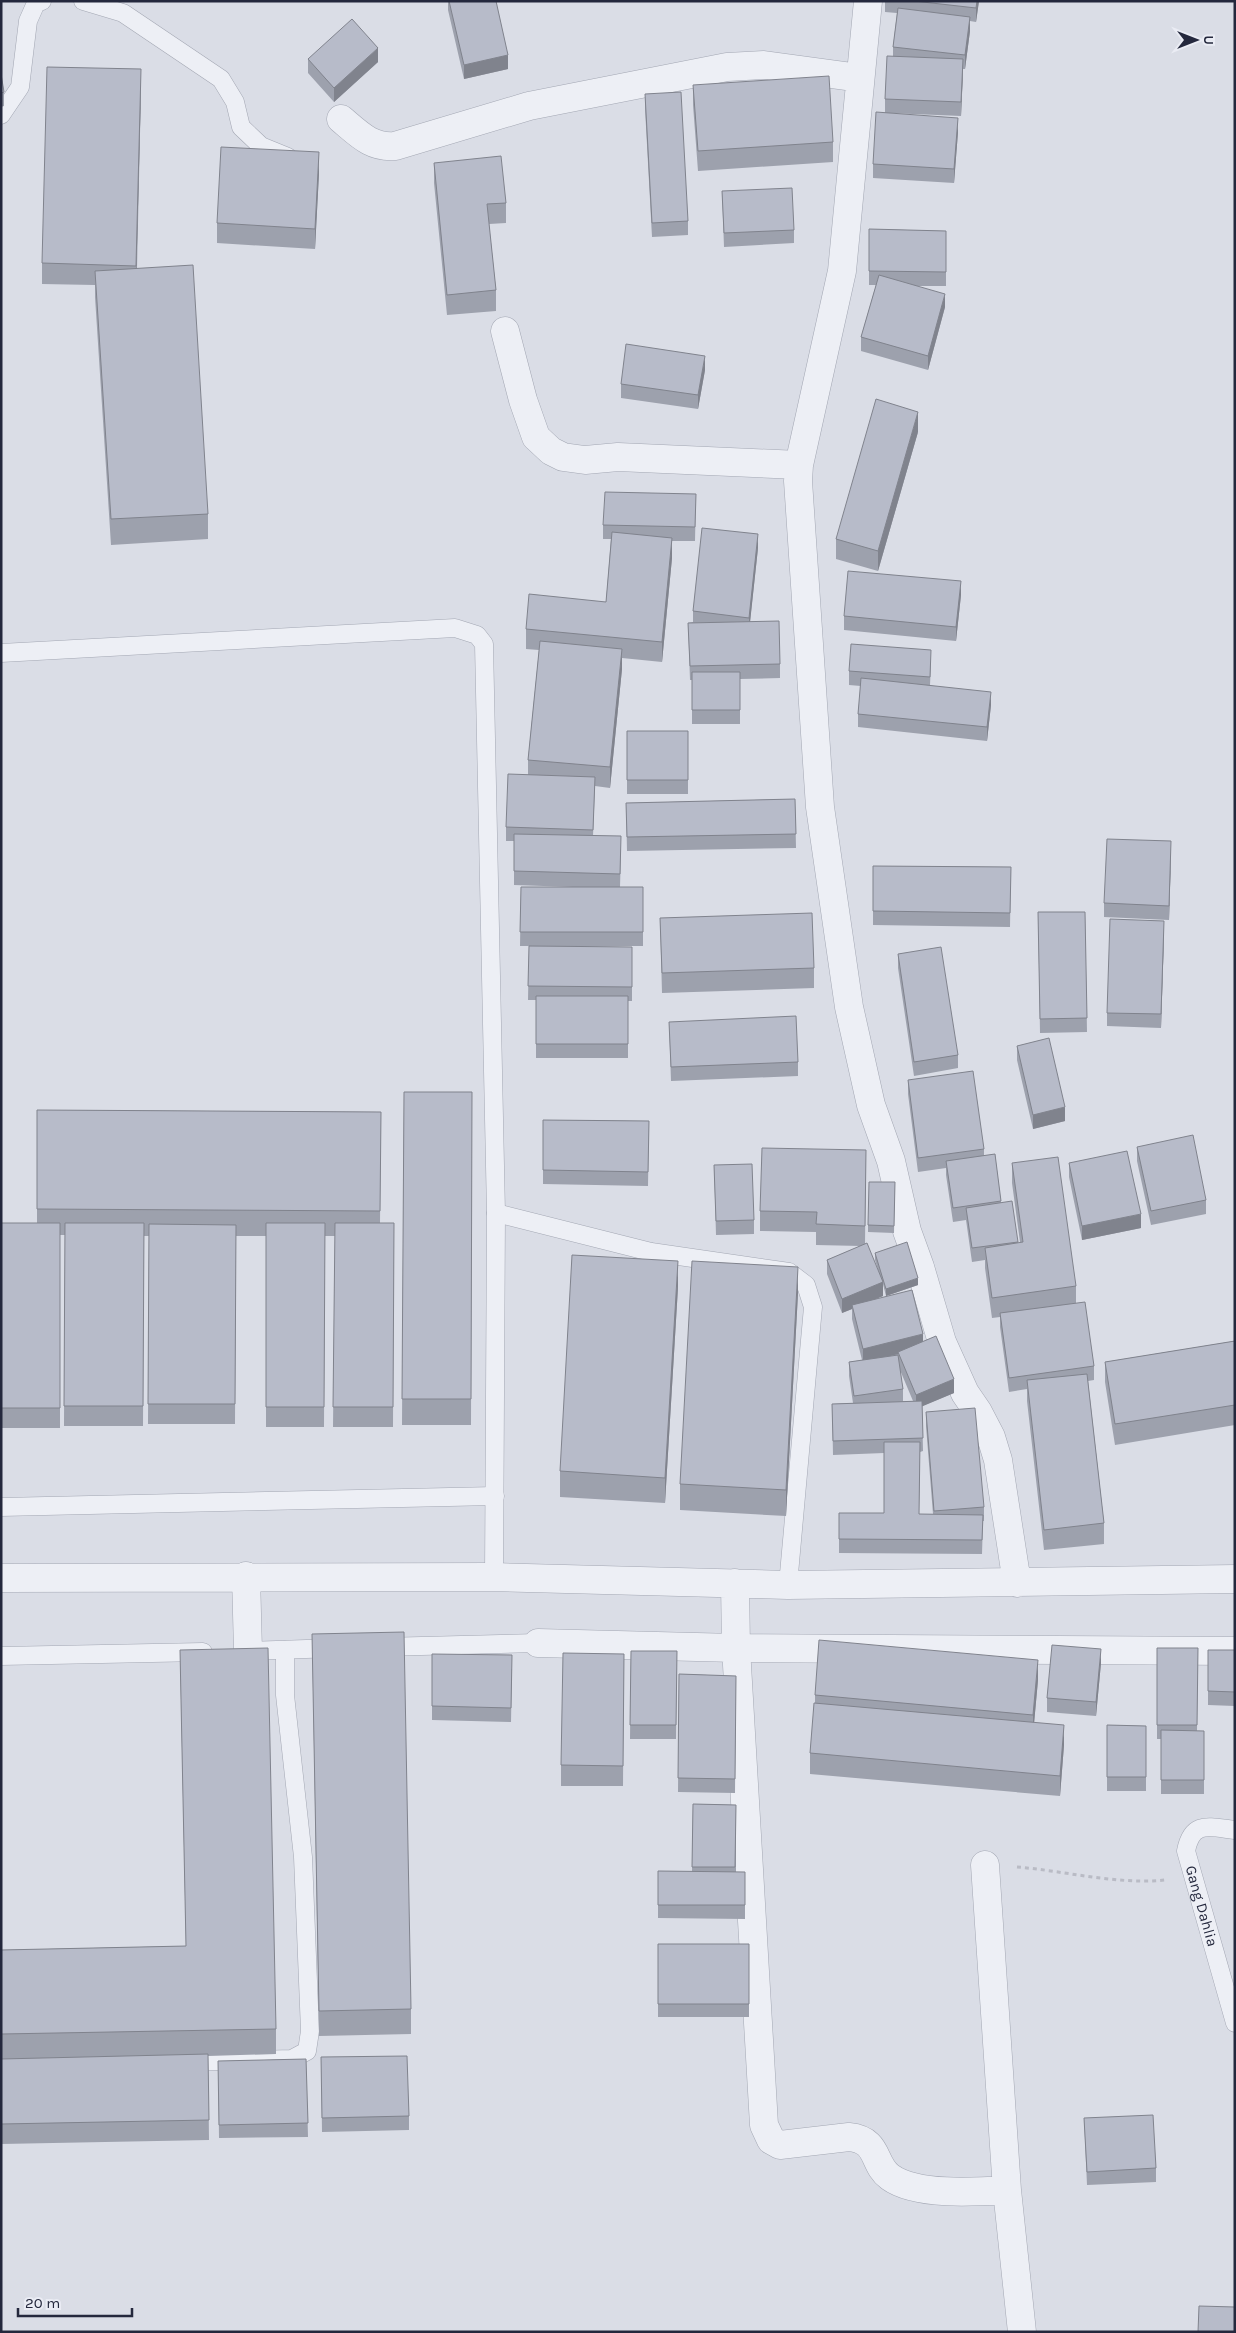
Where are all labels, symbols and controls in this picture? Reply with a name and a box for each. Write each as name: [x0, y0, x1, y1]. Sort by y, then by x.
north arrow: [1171, 15, 1221, 65]
text: U: [1200, 35, 1217, 45]
street label: Gang Dahlia: [1182, 1863, 1222, 1948]
scale bar: [18, 2286, 131, 2318]
text: 20 m: [25, 2294, 60, 2312]

